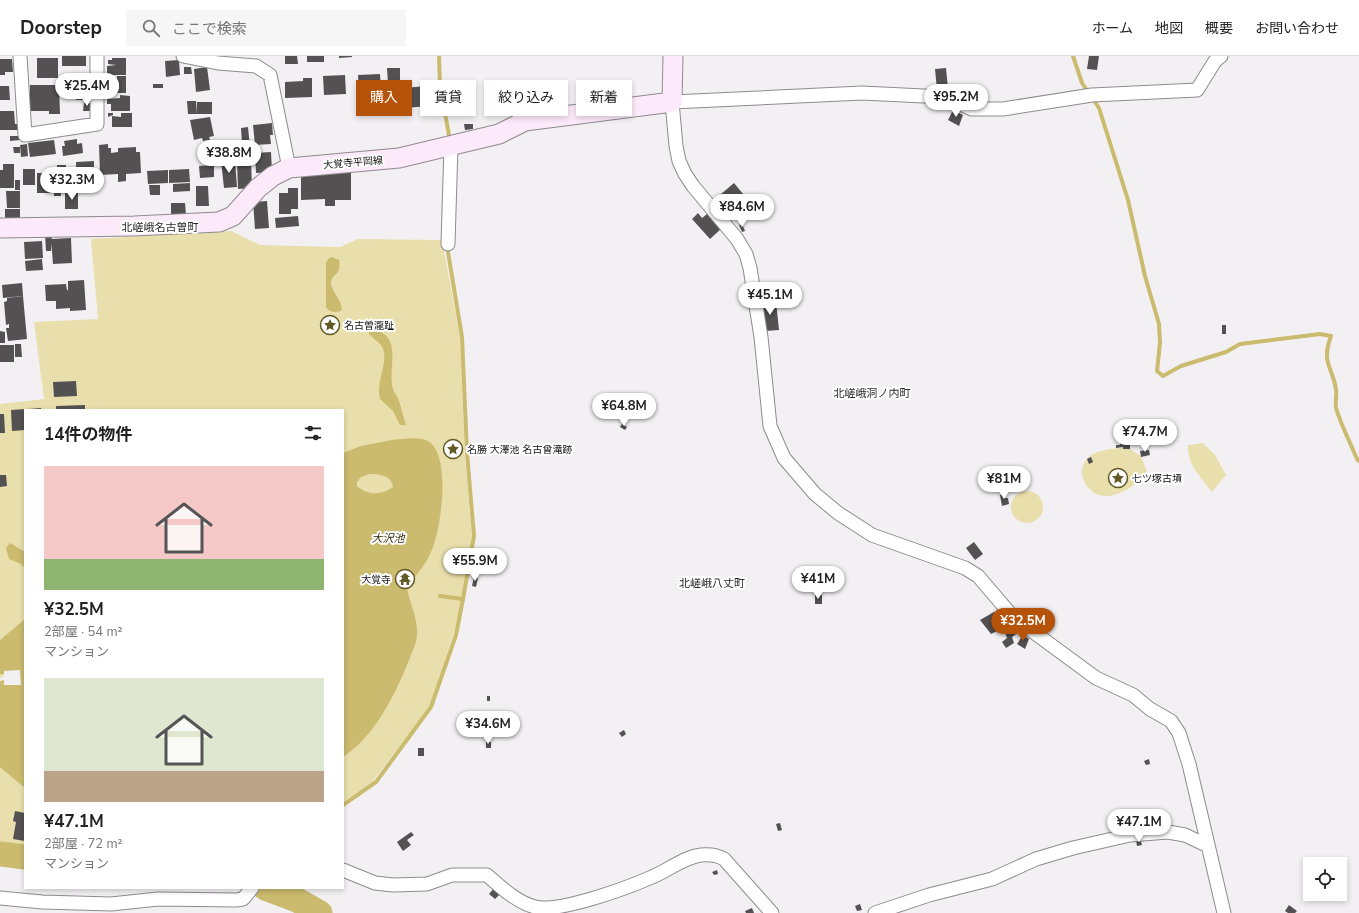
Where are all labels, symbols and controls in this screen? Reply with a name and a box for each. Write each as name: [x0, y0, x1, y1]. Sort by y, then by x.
search box: [126, 10, 406, 46]
text: Doorstep: [20, 15, 102, 41]
icon: search: [140, 17, 162, 39]
text: ここで検索: [172, 19, 247, 39]
text: ホーム: [1091, 19, 1133, 38]
text: 地図: [1155, 19, 1183, 38]
text: 概要: [1205, 19, 1233, 38]
text: お問い合わせ: [1255, 19, 1339, 38]
pin: ¥25.4M: [54, 73, 120, 107]
text: ¥25.4M: [64, 77, 110, 95]
chip: 購入: [356, 80, 412, 116]
chip: 賃貸: [420, 80, 476, 116]
chip: 絞り込み: [484, 80, 568, 116]
chip: 新着: [576, 80, 632, 116]
pin: ¥95.2M: [923, 84, 989, 118]
text: ¥95.2M: [933, 88, 979, 106]
pin: ¥38.8M: [196, 140, 262, 174]
text: ¥38.8M: [206, 144, 252, 162]
street label: 大覚寺平岡線: [323, 153, 384, 173]
pin: ¥32.3M: [39, 167, 105, 201]
text: ¥32.3M: [49, 171, 95, 189]
pin: ¥84.6M: [709, 194, 775, 228]
text: ¥84.6M: [719, 198, 765, 216]
district label: 北嵯峨名古曽町: [122, 220, 199, 235]
pin: ¥45.1M: [737, 282, 803, 316]
text: ¥45.1M: [747, 286, 793, 304]
place icon: 名古曽瀧趾: [319, 314, 341, 336]
place label: 名古曽瀧趾: [344, 319, 394, 333]
district label: 北嵯峨洞ノ内町: [834, 386, 911, 401]
pin: ¥64.8M: [591, 393, 657, 427]
text: ¥64.8M: [601, 397, 647, 415]
pin: ¥74.7M: [1112, 419, 1178, 453]
icon: filters: [302, 422, 324, 444]
text: 14件の物件: [44, 423, 132, 446]
text: ¥74.7M: [1122, 423, 1168, 441]
place icon: 名勝 大澤池 名古曾滝跡: [442, 438, 464, 460]
place label: 名勝 大澤池 名古曾滝跡: [467, 443, 572, 457]
pin: ¥81M: [980, 466, 1028, 500]
place icon: 七ツ塚古墳: [1107, 467, 1129, 489]
text: ¥81M: [987, 470, 1021, 488]
place label: 七ツ塚古墳: [1132, 472, 1182, 486]
icon: home: [148, 492, 220, 564]
water label: 大沢池: [372, 531, 405, 546]
pin: ¥55.9M: [442, 548, 508, 582]
text: ¥55.9M: [452, 552, 498, 570]
pin: ¥41M: [794, 566, 842, 600]
temple icon: 大覚寺: [394, 568, 416, 590]
text: ¥41M: [801, 570, 835, 588]
place label: 大覚寺: [361, 573, 391, 587]
district label: 北嵯峨八丈町: [679, 576, 745, 591]
text: ¥32.5M: [44, 598, 104, 621]
pin: ¥32.5M: [990, 608, 1056, 642]
text: ¥32.5M: [1000, 612, 1046, 630]
text: 2部屋 · 54 m²: [44, 623, 122, 641]
text: マンション: [44, 643, 109, 661]
icon: home: [148, 704, 220, 776]
pin: ¥34.6M: [455, 711, 521, 745]
text: ¥34.6M: [465, 715, 511, 733]
pin: ¥47.1M: [1106, 809, 1172, 843]
text: ¥47.1M: [44, 810, 104, 833]
text: ¥47.1M: [1116, 813, 1162, 831]
text: 2部屋 · 72 m²: [44, 835, 122, 853]
text: マンション: [44, 855, 109, 873]
map controls: [1303, 857, 1347, 901]
button: locate: [1303, 857, 1347, 901]

